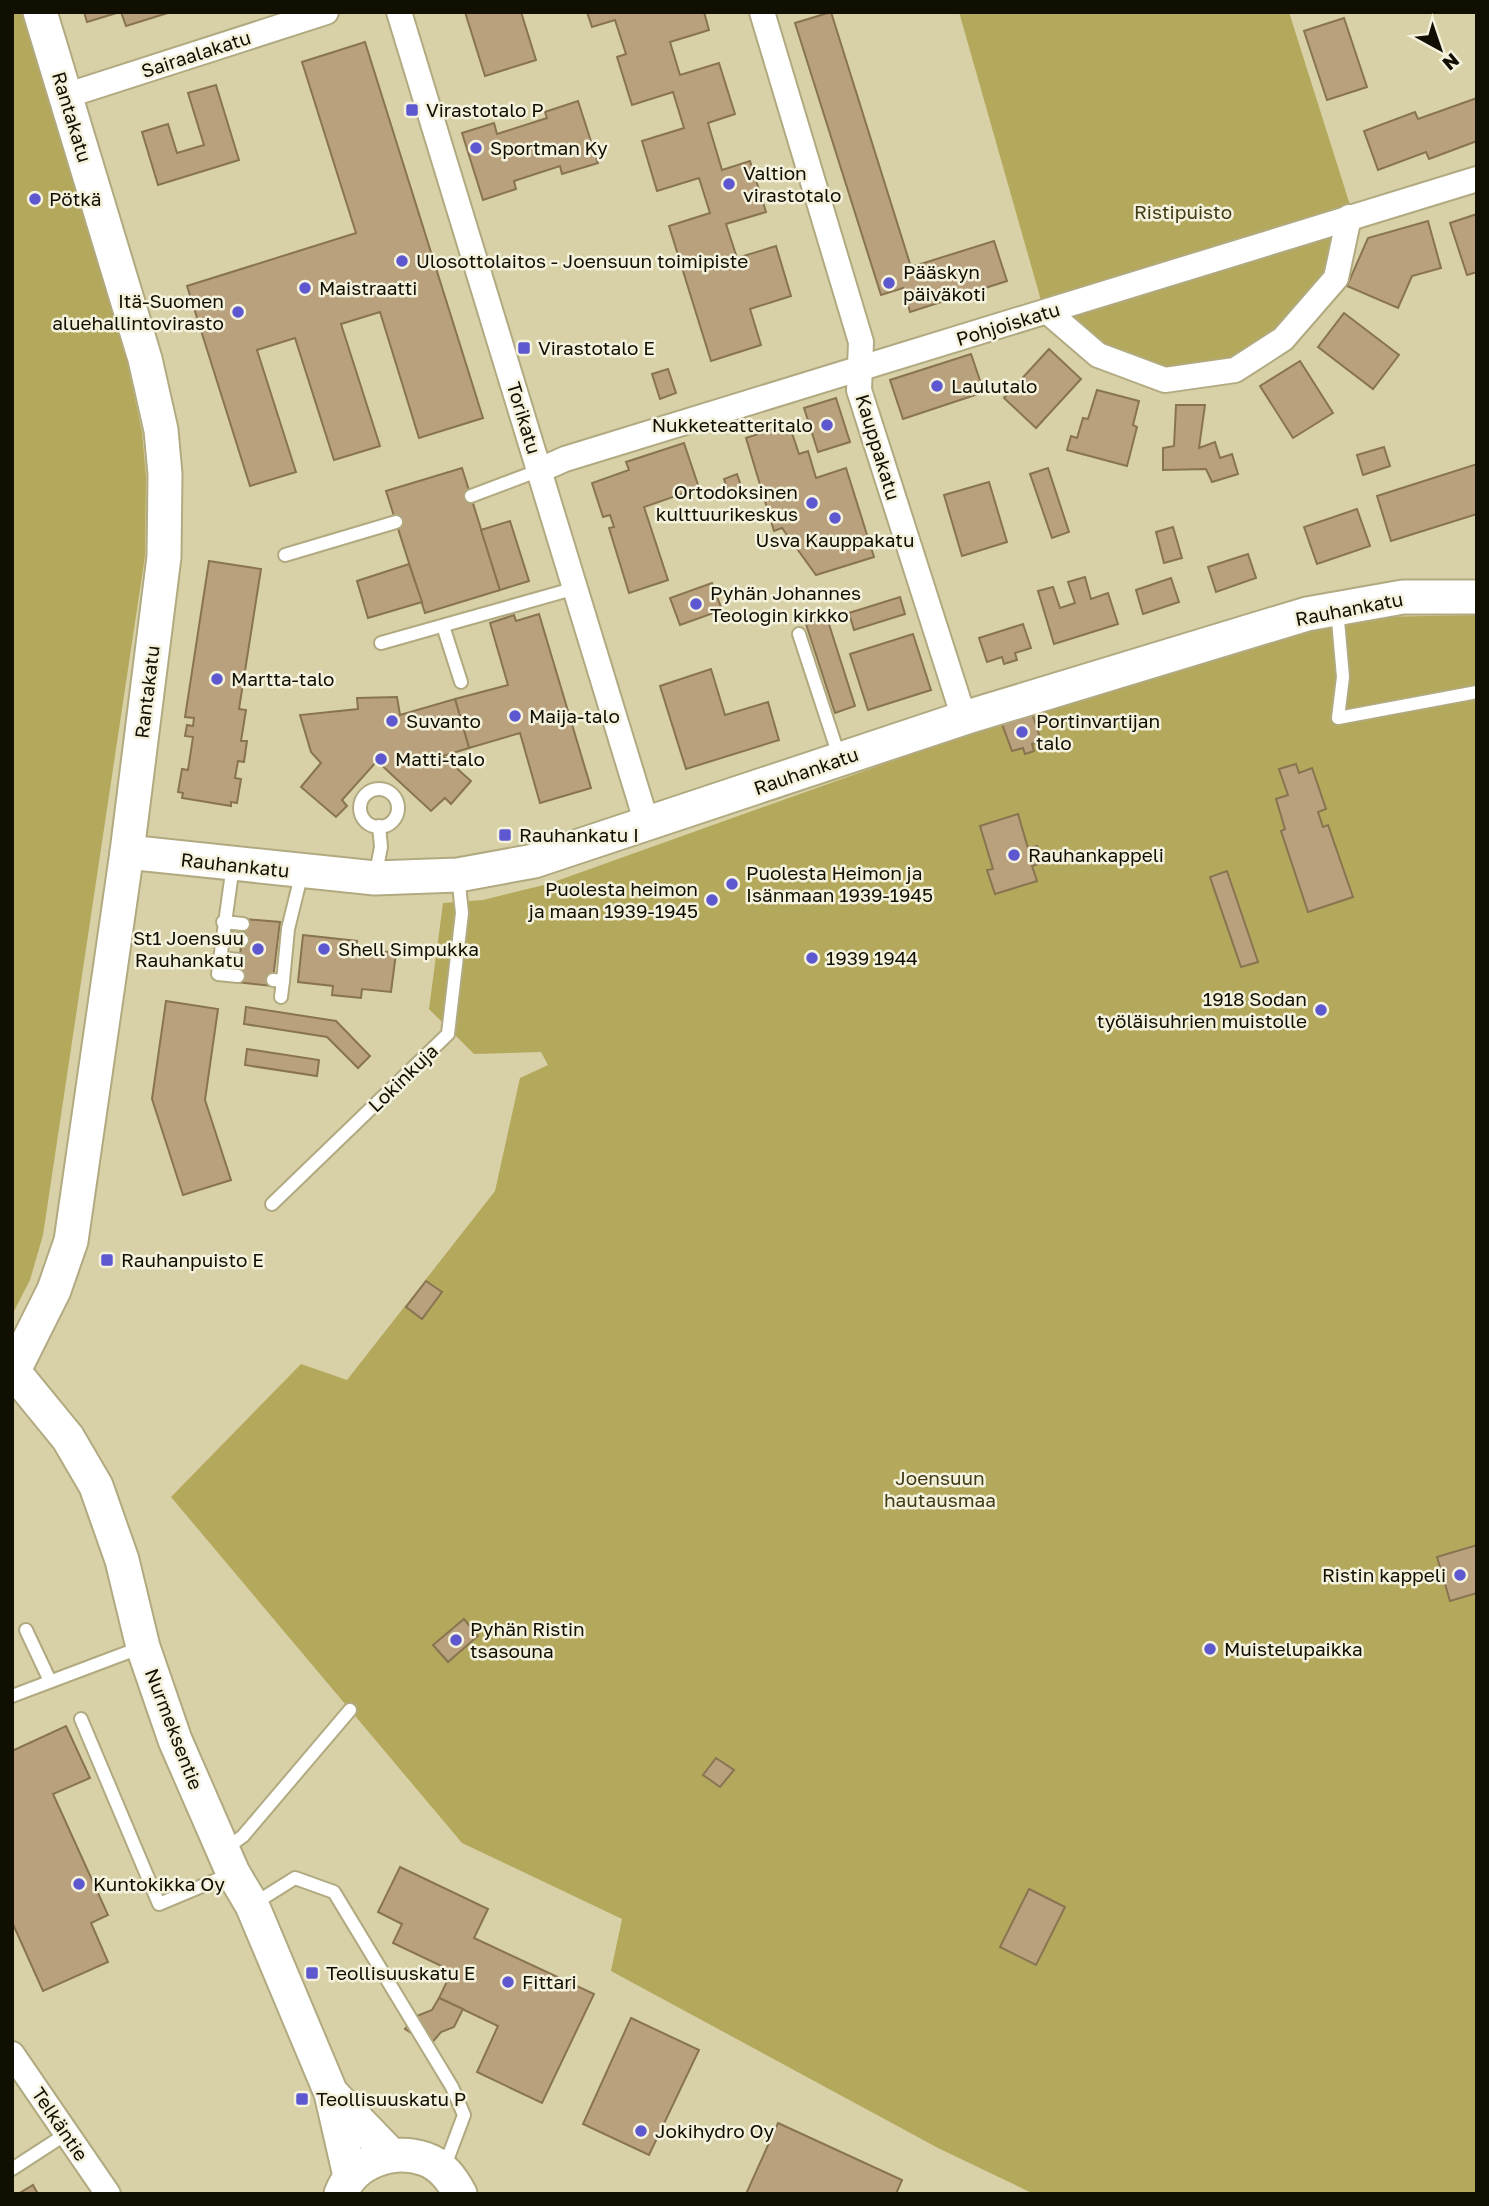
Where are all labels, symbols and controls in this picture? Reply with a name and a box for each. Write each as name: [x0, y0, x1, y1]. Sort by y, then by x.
north arrow: [1405, 14, 1475, 84]
street label: Sairaalakatu: [138, 25, 253, 82]
text: N: [1438, 49, 1464, 76]
street label: Rantakatu: [48, 69, 97, 165]
place label: Virastotalo P: [426, 98, 544, 121]
marker: Virastotalo P: [404, 102, 420, 118]
place label: Sportman Ky: [490, 136, 608, 159]
marker: Sportman Ky: [468, 140, 484, 156]
place label: Valtion virastotalo: [743, 161, 841, 206]
marker: Valtion virastotalo: [721, 176, 737, 192]
place label: Pötkä: [49, 187, 102, 210]
marker: Pötkä: [27, 191, 43, 207]
park label: Ristipuisto: [1134, 200, 1232, 223]
place label: Ulosottolaitos - Joensuun toimipiste: [416, 249, 748, 272]
marker: Ulosottolaitos - Joensuun toimipiste: [394, 253, 410, 269]
place label: Pääskyn päiväkoti: [903, 260, 986, 305]
marker: Pääskyn päiväkoti: [881, 275, 897, 291]
place label: Maistraatti: [319, 276, 417, 299]
marker: Maistraatti: [297, 280, 313, 296]
place label: Itä-Suomen aluehallintovirasto: [52, 289, 224, 334]
street label: Pohjoiskatu: [953, 297, 1062, 350]
marker: Itä-Suomen aluehallintovirasto: [230, 304, 246, 320]
place label: Virastotalo E: [538, 336, 655, 359]
marker: Virastotalo E: [516, 340, 532, 356]
place label: Laulutalo: [951, 374, 1037, 397]
marker: Laulutalo: [929, 378, 945, 394]
street label: Torikatu: [503, 379, 546, 457]
street label: Kauppakatu: [851, 391, 905, 503]
place label: Nukketeatteritalo: [652, 413, 813, 436]
marker: Nukketeatteritalo: [819, 417, 835, 433]
place label: Ortodoksinen kulttuurikeskus: [656, 480, 798, 525]
marker: Ortodoksinen kulttuurikeskus: [804, 495, 820, 511]
marker: Usva Kauppakatu: [827, 510, 843, 526]
place label: Usva Kauppakatu: [756, 528, 914, 551]
place label: Pyhän Johannes Teologin kirkko: [710, 581, 861, 626]
street label: Rauhankatu: [1293, 587, 1405, 630]
marker: Pyhän Johannes Teologin kirkko: [688, 596, 704, 612]
street label: Rantakatu: [129, 644, 164, 740]
place label: Martta-talo: [231, 667, 334, 690]
marker: Martta-talo: [209, 671, 225, 687]
place label: Maija-talo: [529, 704, 620, 727]
marker: Maija-talo: [507, 708, 523, 724]
place label: Suvanto: [406, 709, 481, 732]
place label: Portinvartijan talo: [1036, 709, 1160, 754]
marker: Suvanto: [384, 713, 400, 729]
marker: Portinvartijan talo: [1014, 724, 1030, 740]
street label: Rauhankatu: [750, 742, 861, 799]
place label: Matti-talo: [395, 747, 485, 770]
marker: Matti-talo: [373, 751, 389, 767]
place label: Rauhankatu I: [519, 823, 639, 846]
marker: Rauhankatu I: [497, 827, 513, 843]
place label: Rauhankappeli: [1028, 843, 1164, 866]
street label: Rauhankatu: [180, 847, 291, 882]
marker: Rauhankappeli: [1006, 847, 1022, 863]
place label: Puolesta Heimon ja Isänmaan 1939-1945: [746, 861, 933, 906]
marker: Puolesta Heimon ja Isänmaan 1939-1945: [724, 876, 740, 892]
place label: Puolesta heimon ja maan 1939-1945: [528, 877, 698, 922]
marker: Puolesta heimon ja maan 1939-1945: [704, 892, 720, 908]
place label: St1 Joensuu Rauhankatu: [133, 926, 244, 971]
place label: Shell Simpukka: [338, 937, 479, 960]
marker: St1 Joensuu Rauhankatu: [250, 941, 266, 957]
marker: Shell Simpukka: [316, 941, 332, 957]
place label: 1939 1944: [826, 946, 918, 969]
marker: 1939 1944: [804, 950, 820, 966]
place label: 1918 Sodan työläisuhrien muistolle: [1097, 987, 1307, 1032]
marker: 1918 Sodan työläisuhrien muistolle: [1313, 1002, 1329, 1018]
street label: Lokinkuja: [363, 1039, 442, 1116]
place label: Rauhanpuisto E: [121, 1248, 264, 1271]
marker: Rauhanpuisto E: [99, 1252, 115, 1268]
park label: Joensuun hautausmaa: [884, 1466, 996, 1511]
place label: Ristin kappeli: [1322, 1563, 1446, 1586]
marker: Ristin kappeli: [1452, 1567, 1468, 1583]
place label: Pyhän Ristin tsasouna: [470, 1617, 585, 1662]
marker: Pyhän Ristin tsasouna: [448, 1632, 464, 1648]
place label: Muistelupaikka: [1224, 1637, 1363, 1660]
marker: Muistelupaikka: [1202, 1641, 1218, 1657]
street label: Nurmeksentie: [141, 1665, 208, 1793]
place label: Kuntokikka Oy: [93, 1872, 225, 1895]
marker: Kuntokikka Oy: [71, 1876, 87, 1892]
place label: Teollisuuskatu E: [326, 1961, 475, 1984]
marker: Teollisuuskatu E: [304, 1965, 320, 1981]
place label: Fittari: [522, 1970, 577, 1993]
marker: Fittari: [500, 1974, 516, 1990]
street label: Telkäntie: [27, 2083, 93, 2165]
place label: Teollisuuskatu P: [316, 2087, 466, 2110]
marker: Teollisuuskatu P: [294, 2091, 310, 2107]
place label: Jokihydro Oy: [655, 2119, 774, 2142]
marker: Jokihydro Oy: [633, 2123, 649, 2139]

